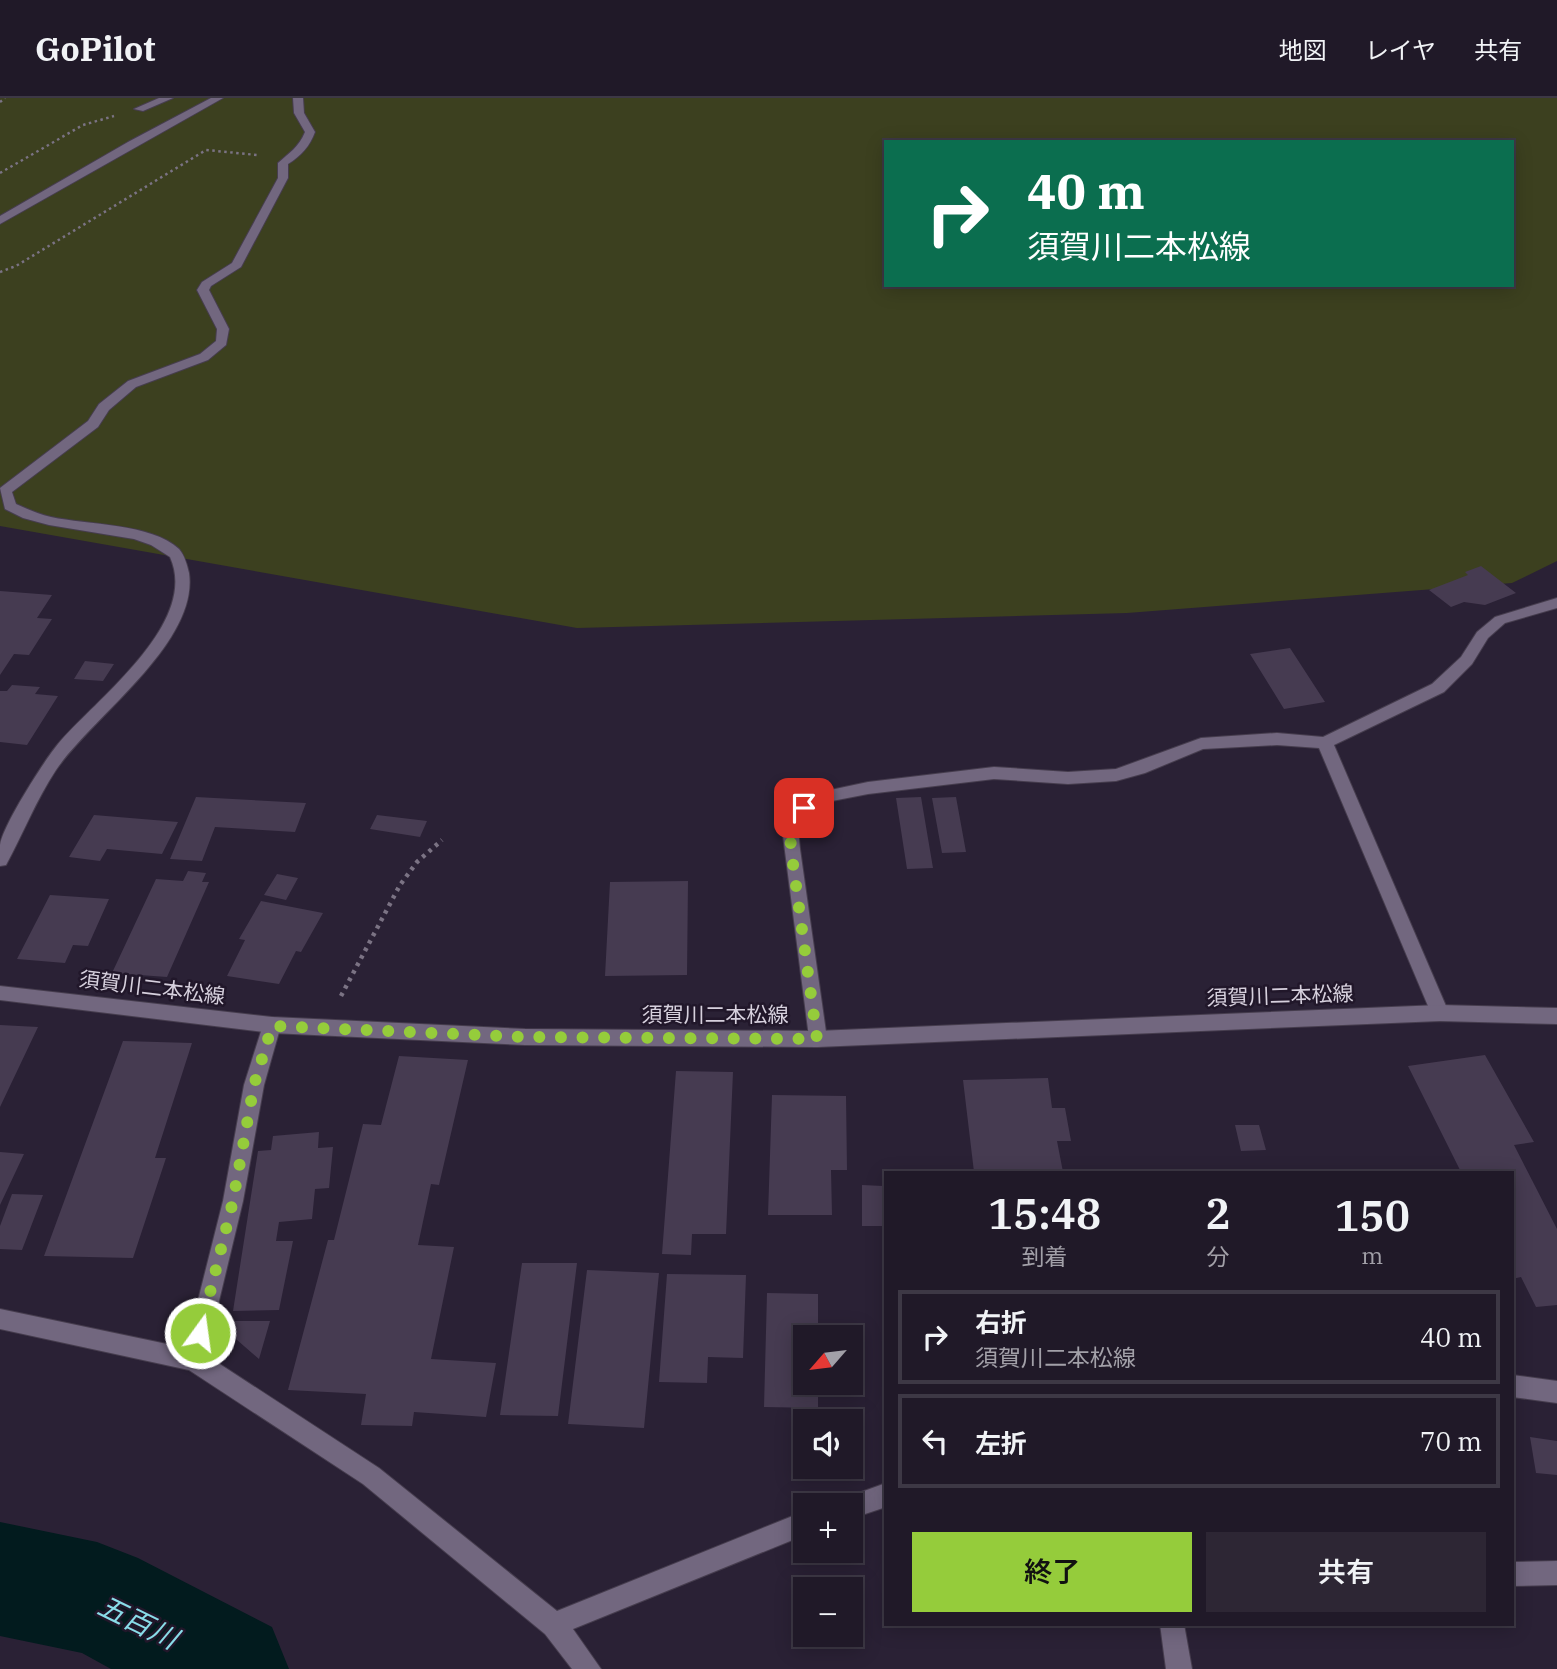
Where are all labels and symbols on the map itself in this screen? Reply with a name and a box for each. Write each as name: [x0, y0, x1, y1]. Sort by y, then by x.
pin: [774, 778, 834, 838]
street label: 須賀川二本松線: [77, 964, 227, 1010]
street label: 須賀川二本松線: [1206, 978, 1354, 1012]
street label: 須賀川二本松線: [642, 1000, 789, 1028]
position arrow: [163, 1296, 237, 1370]
north arrow: [793, 1325, 863, 1395]
water label: 五百川: [92, 1587, 187, 1658]

